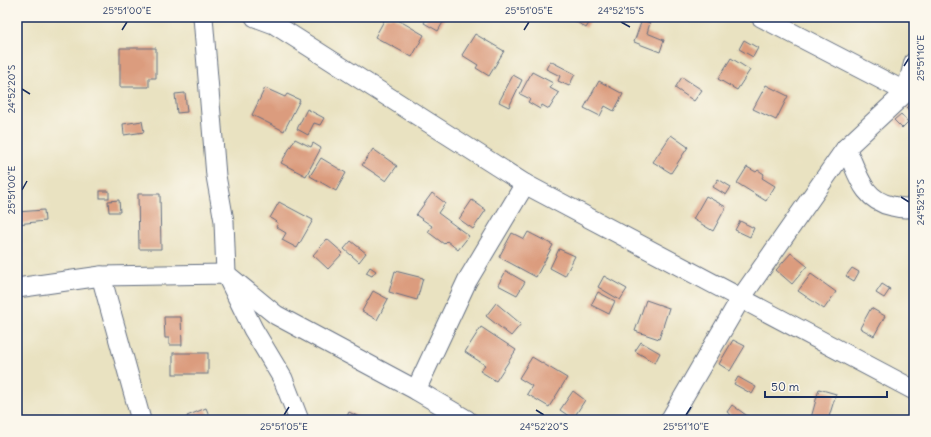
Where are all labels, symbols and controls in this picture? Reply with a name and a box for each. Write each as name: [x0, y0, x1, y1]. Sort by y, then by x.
text: 25°51'00"E: [103, 4, 151, 17]
text: 25°51'05"E: [505, 4, 553, 17]
text: 24°52'15"S: [598, 4, 645, 17]
text: 25°51'10"E: [914, 35, 927, 81]
text: 24°52'20"S: [5, 64, 18, 113]
text: 25°51'00"E: [5, 166, 18, 214]
text: 24°52'15"S: [914, 178, 927, 225]
scale bar: [765, 373, 887, 399]
text: 50 m: [771, 379, 800, 394]
text: 25°51'05"E: [260, 420, 308, 433]
text: 24°52'20"S: [520, 420, 569, 433]
text: 25°51'10"E: [663, 420, 709, 433]

